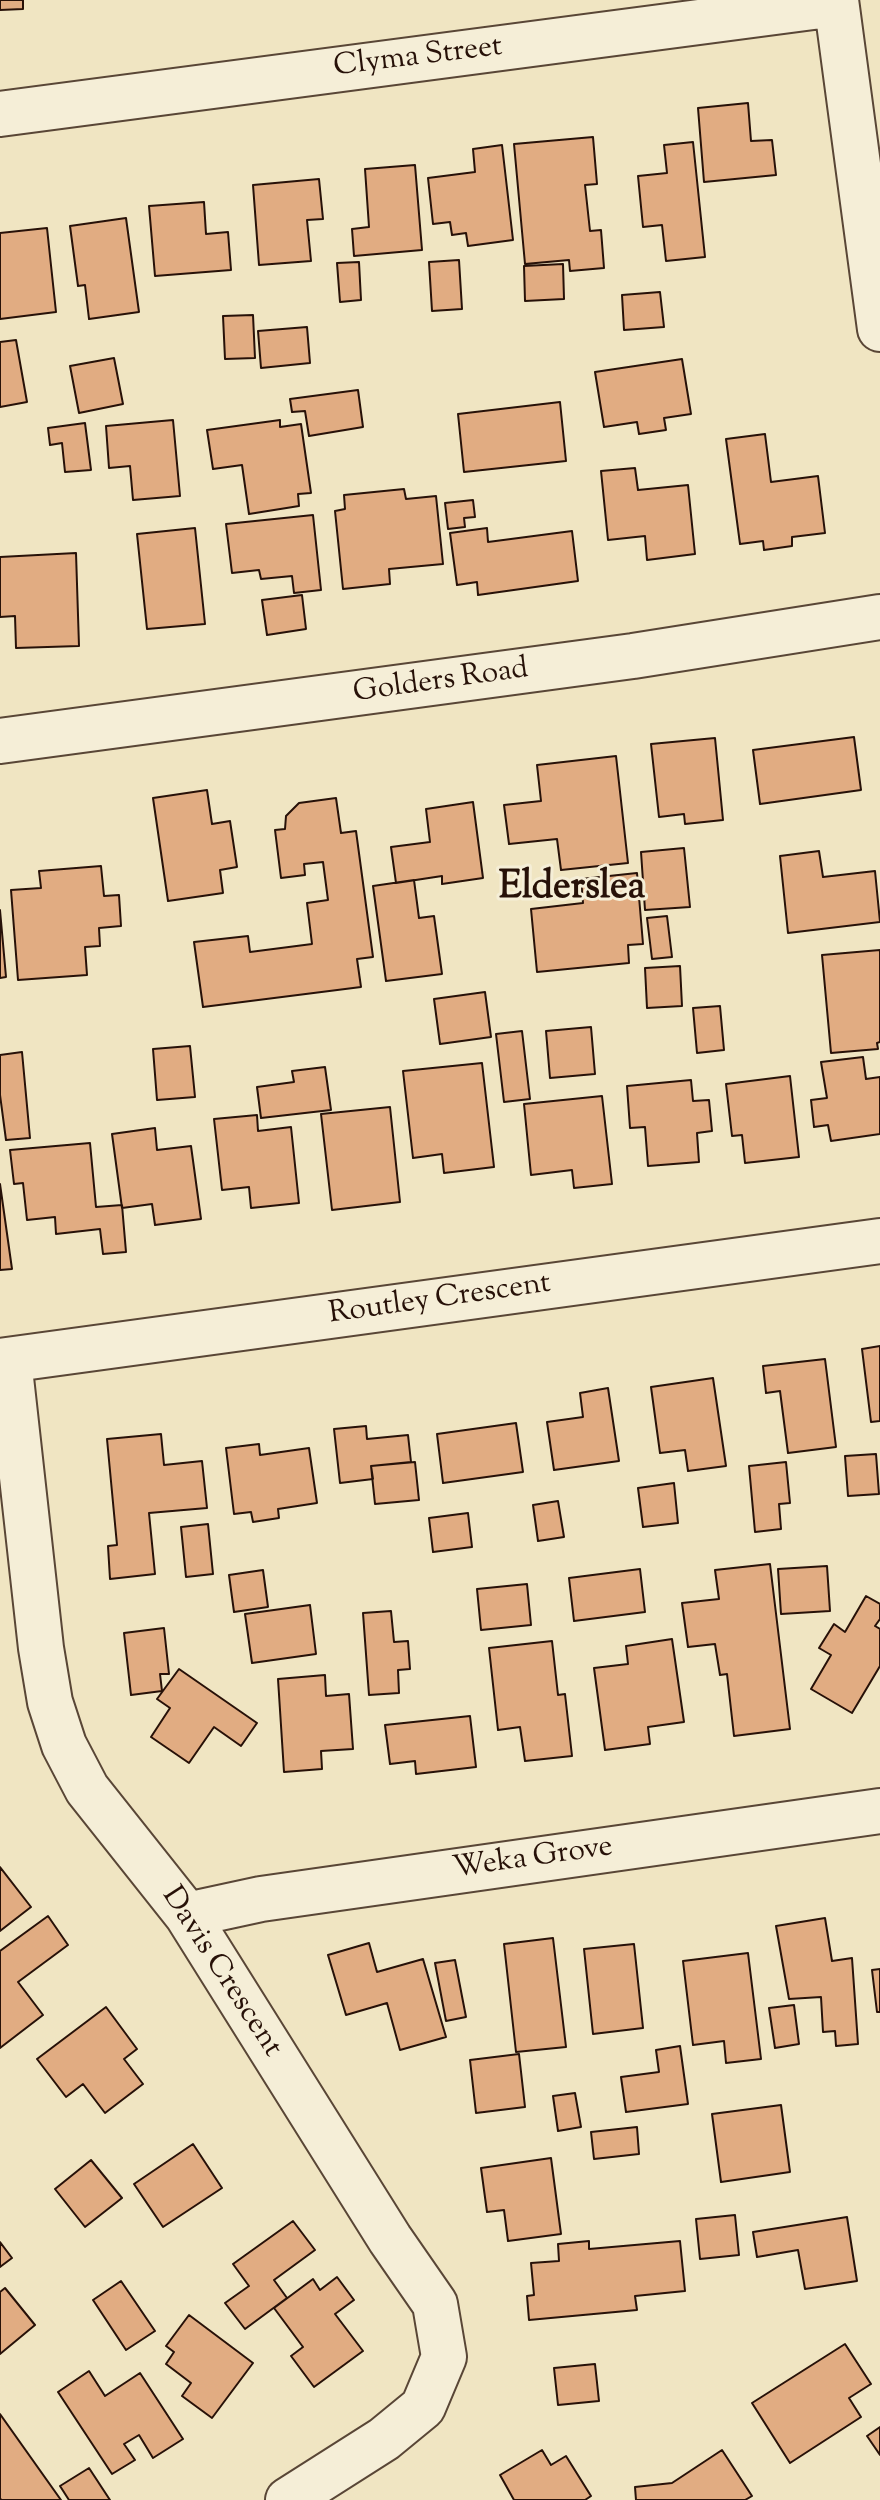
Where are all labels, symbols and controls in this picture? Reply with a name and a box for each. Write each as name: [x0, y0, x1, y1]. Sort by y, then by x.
street label: Clyma Street: [332, 31, 504, 87]
street label: Golders Road: [351, 653, 531, 713]
district label: Elderslea: [499, 868, 645, 914]
street label: Routley Crescent: [327, 1268, 553, 1334]
street label: Weka Grove: [451, 1831, 615, 1889]
street label: Davis Crescent: [152, 1881, 288, 2065]

